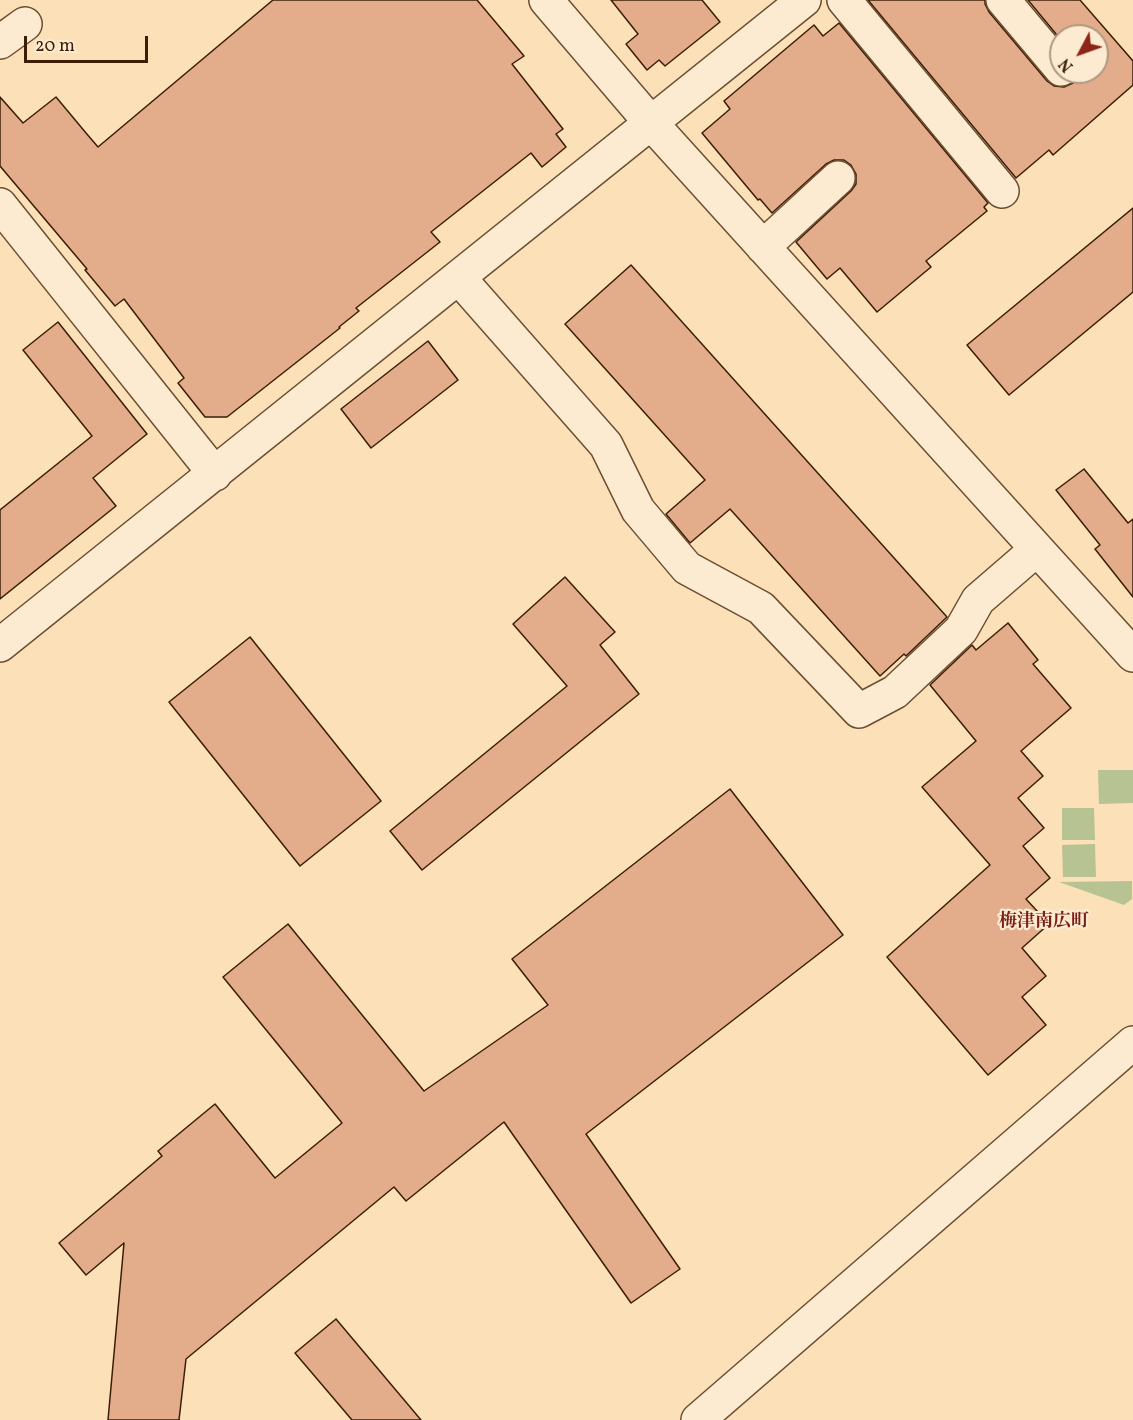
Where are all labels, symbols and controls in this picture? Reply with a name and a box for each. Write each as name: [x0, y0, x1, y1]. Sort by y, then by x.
scale bar: [27, 24, 152, 62]
north arrow: [1049, 24, 1109, 84]
text: 20 m: [35, 34, 75, 59]
text: N: [1055, 53, 1079, 76]
district label: 梅津南広町: [999, 912, 1089, 934]

